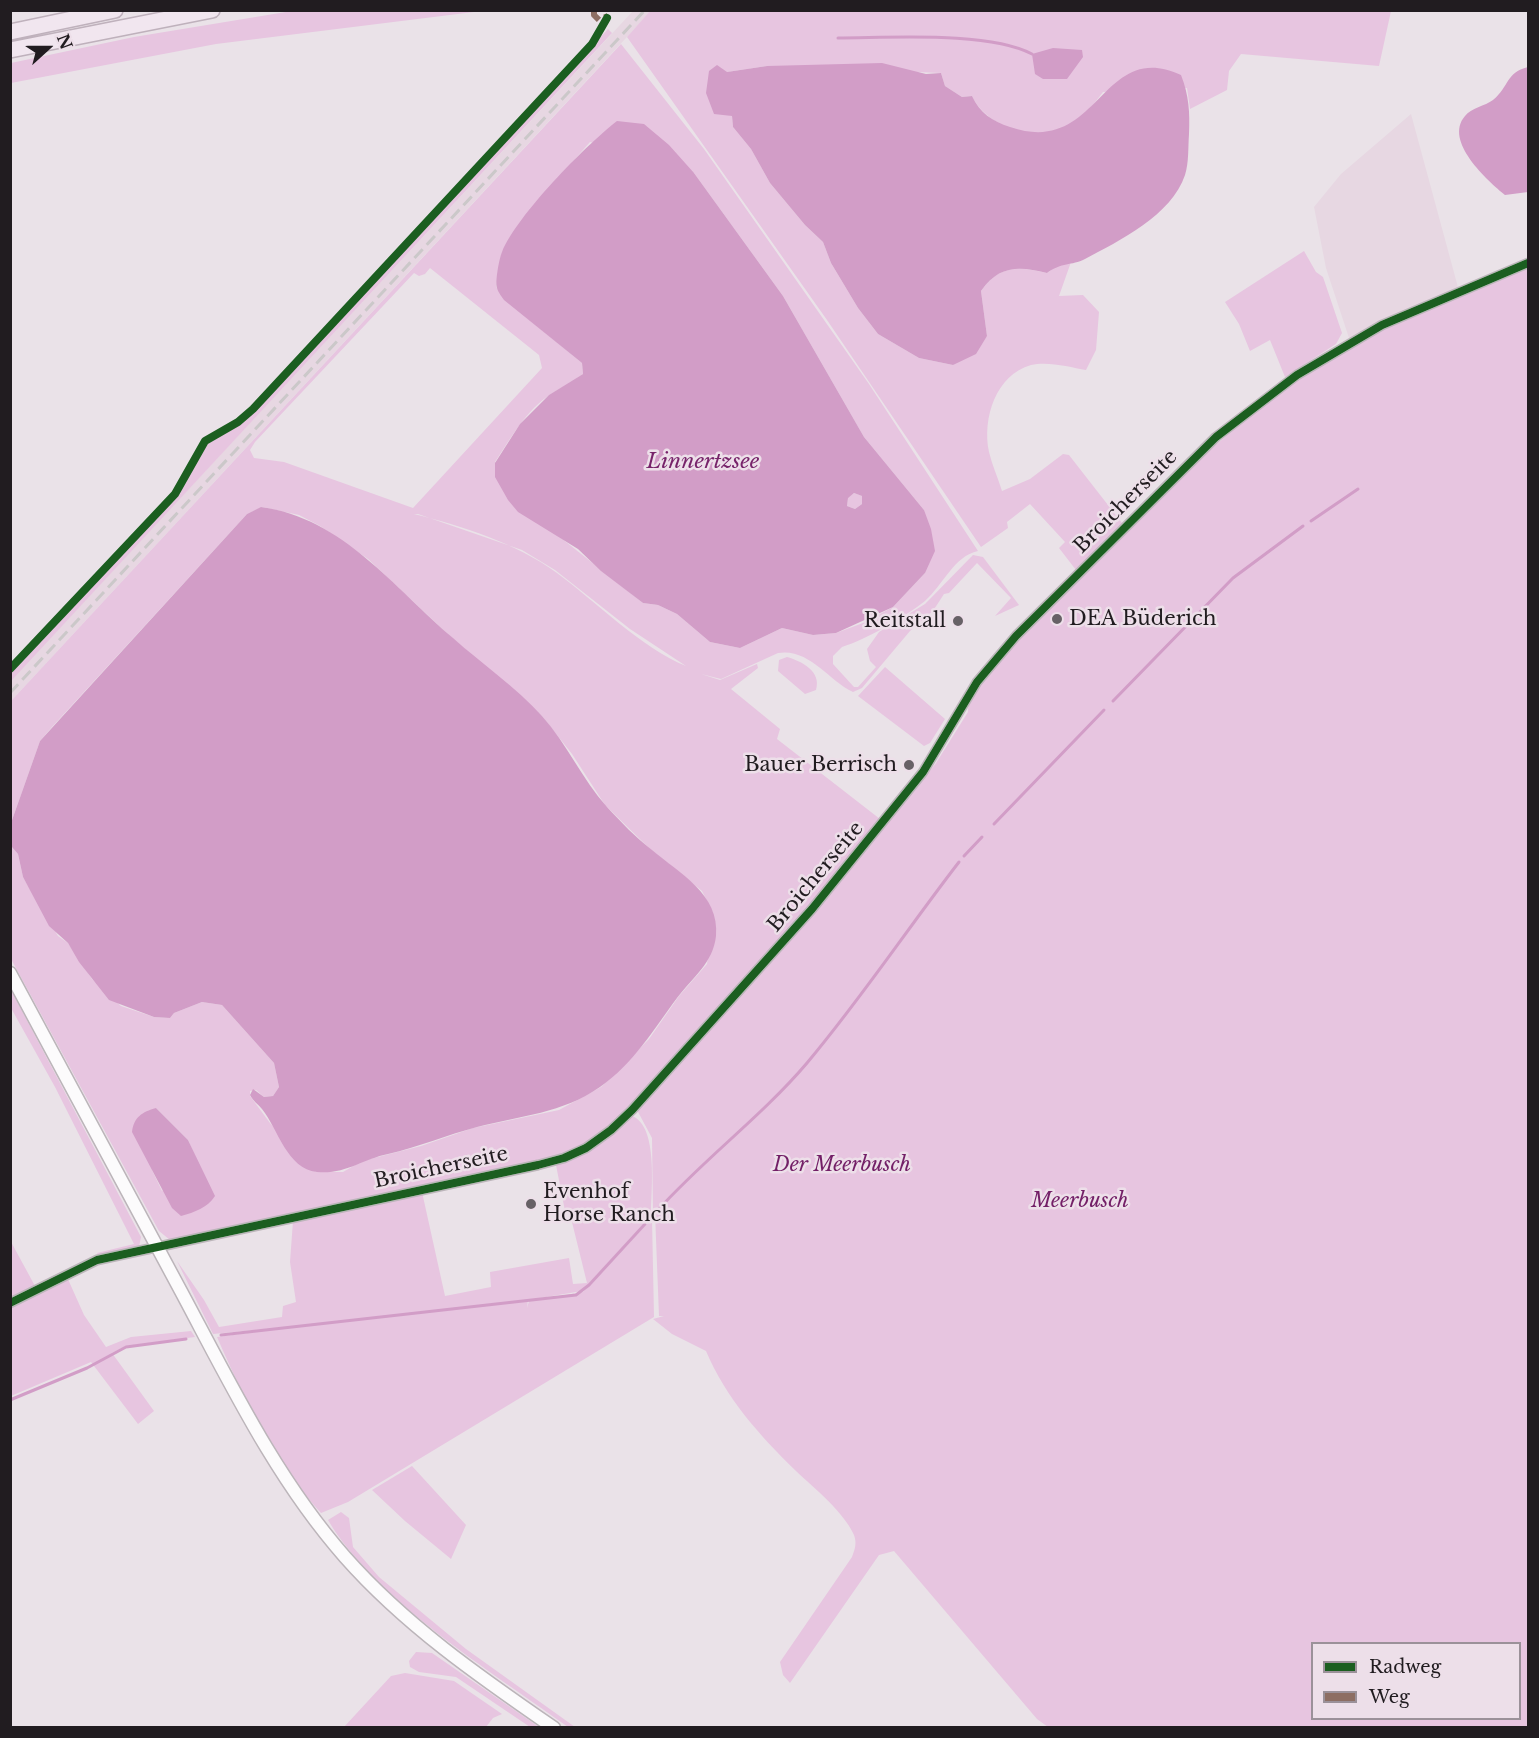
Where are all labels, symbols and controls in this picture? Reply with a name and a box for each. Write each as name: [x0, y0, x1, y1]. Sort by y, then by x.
north arrow: [18, 18, 78, 78]
text: N: [53, 31, 77, 52]
street label: Broicherseite: [1069, 445, 1183, 559]
water label: Linnertzsee: [647, 449, 759, 475]
place label: DEA Büderich: [1069, 607, 1217, 631]
place label: Reitstall: [864, 609, 946, 633]
marker: DEA Büderich: [1050, 612, 1064, 626]
marker: Reitstall: [951, 614, 965, 628]
place label: Bauer Berrisch: [744, 753, 897, 777]
marker: Bauer Berrisch: [902, 758, 916, 772]
street label: Broicherseite: [763, 817, 869, 937]
street label: Broicherseite: [372, 1142, 510, 1194]
park label: Der Meerbusch: [773, 1153, 911, 1177]
place label: Evenhof Horse Ranch: [543, 1180, 675, 1227]
park label: Meerbusch: [1031, 1189, 1129, 1213]
marker: Evenhof Horse Ranch: [524, 1197, 538, 1211]
legend: [1311, 1642, 1521, 1720]
text: Radweg: [1369, 1656, 1441, 1678]
text: Weg: [1369, 1686, 1410, 1708]

